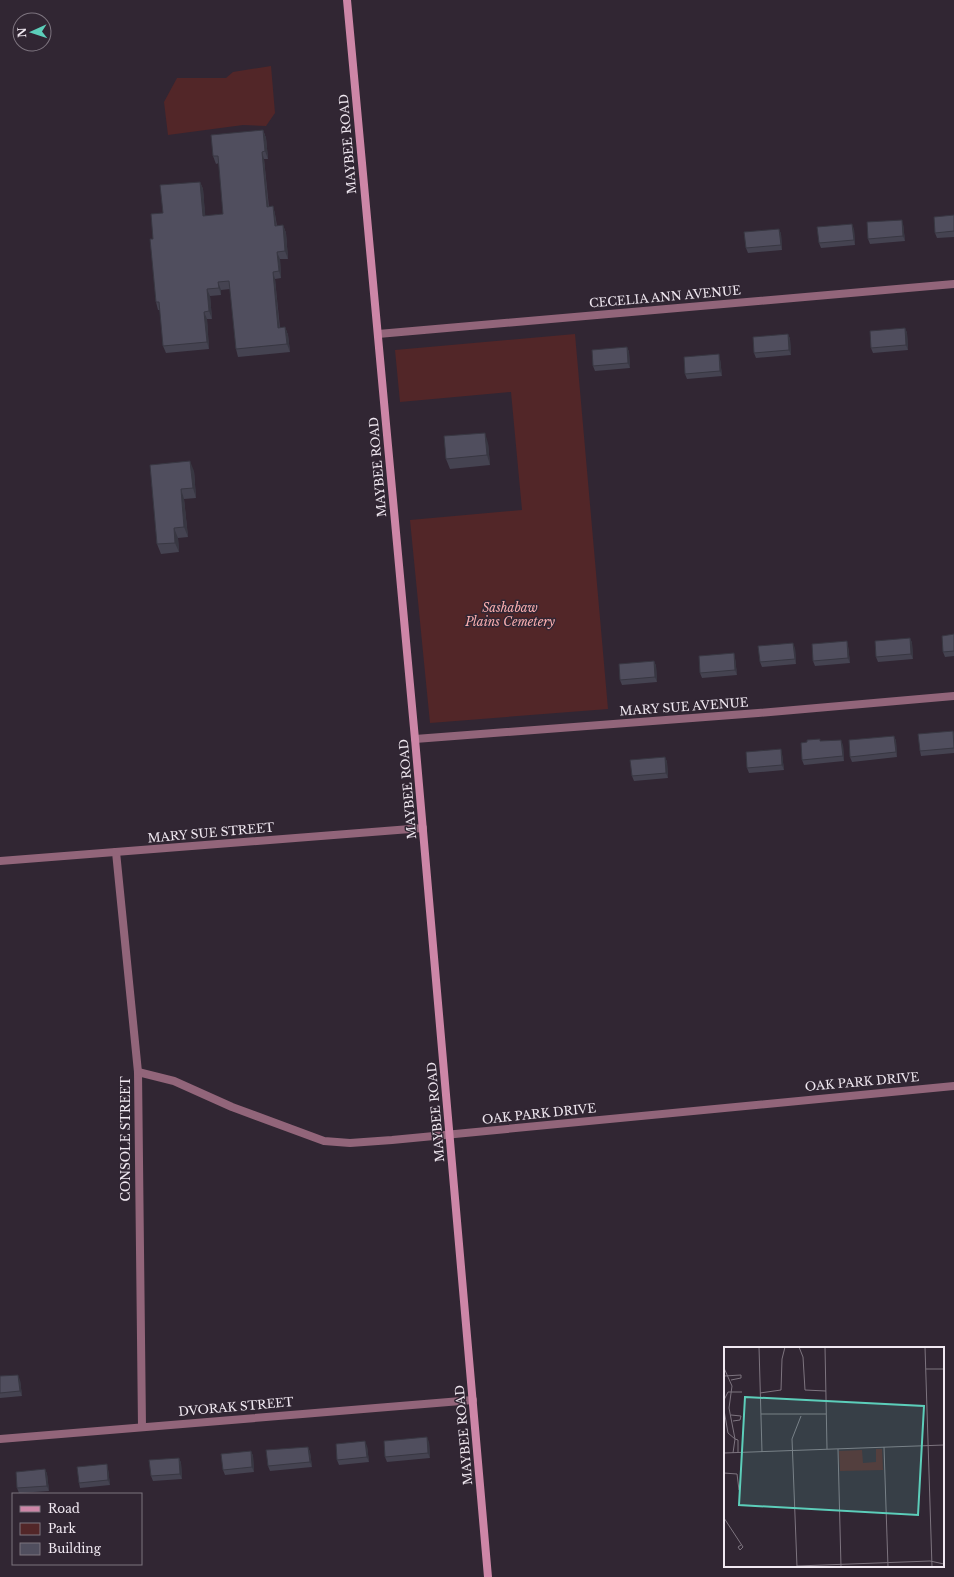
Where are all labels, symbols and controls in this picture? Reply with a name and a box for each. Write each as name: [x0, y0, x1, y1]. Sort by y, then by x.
north arrow: [12, 12, 52, 52]
text: N: [15, 26, 29, 38]
street label: MAYBEE ROAD: [336, 93, 359, 195]
street label: CECELIA ANN AVENUE: [588, 282, 742, 311]
street label: MAYBEE ROAD: [366, 416, 389, 518]
park label: Sashabaw Plains Cemetery: [464, 600, 556, 629]
street label: MARY SUE AVENUE: [619, 694, 749, 718]
street label: MAYBEE ROAD: [396, 738, 419, 840]
street label: MARY SUE STREET: [147, 819, 275, 846]
street label: MAYBEE ROAD: [424, 1061, 447, 1163]
street label: OAK PARK DRIVE: [804, 1069, 920, 1094]
street label: CONSOLE STREET: [118, 1076, 133, 1202]
street label: OAK PARK DRIVE: [481, 1100, 597, 1127]
inset map: [724, 1347, 944, 1567]
street label: MAYBEE ROAD: [452, 1384, 475, 1486]
street label: DVORAK STREET: [178, 1394, 294, 1419]
legend: [12, 1493, 142, 1565]
text: Road: [48, 1501, 80, 1516]
text: Park: [48, 1521, 76, 1536]
text: Building: [48, 1541, 102, 1556]

